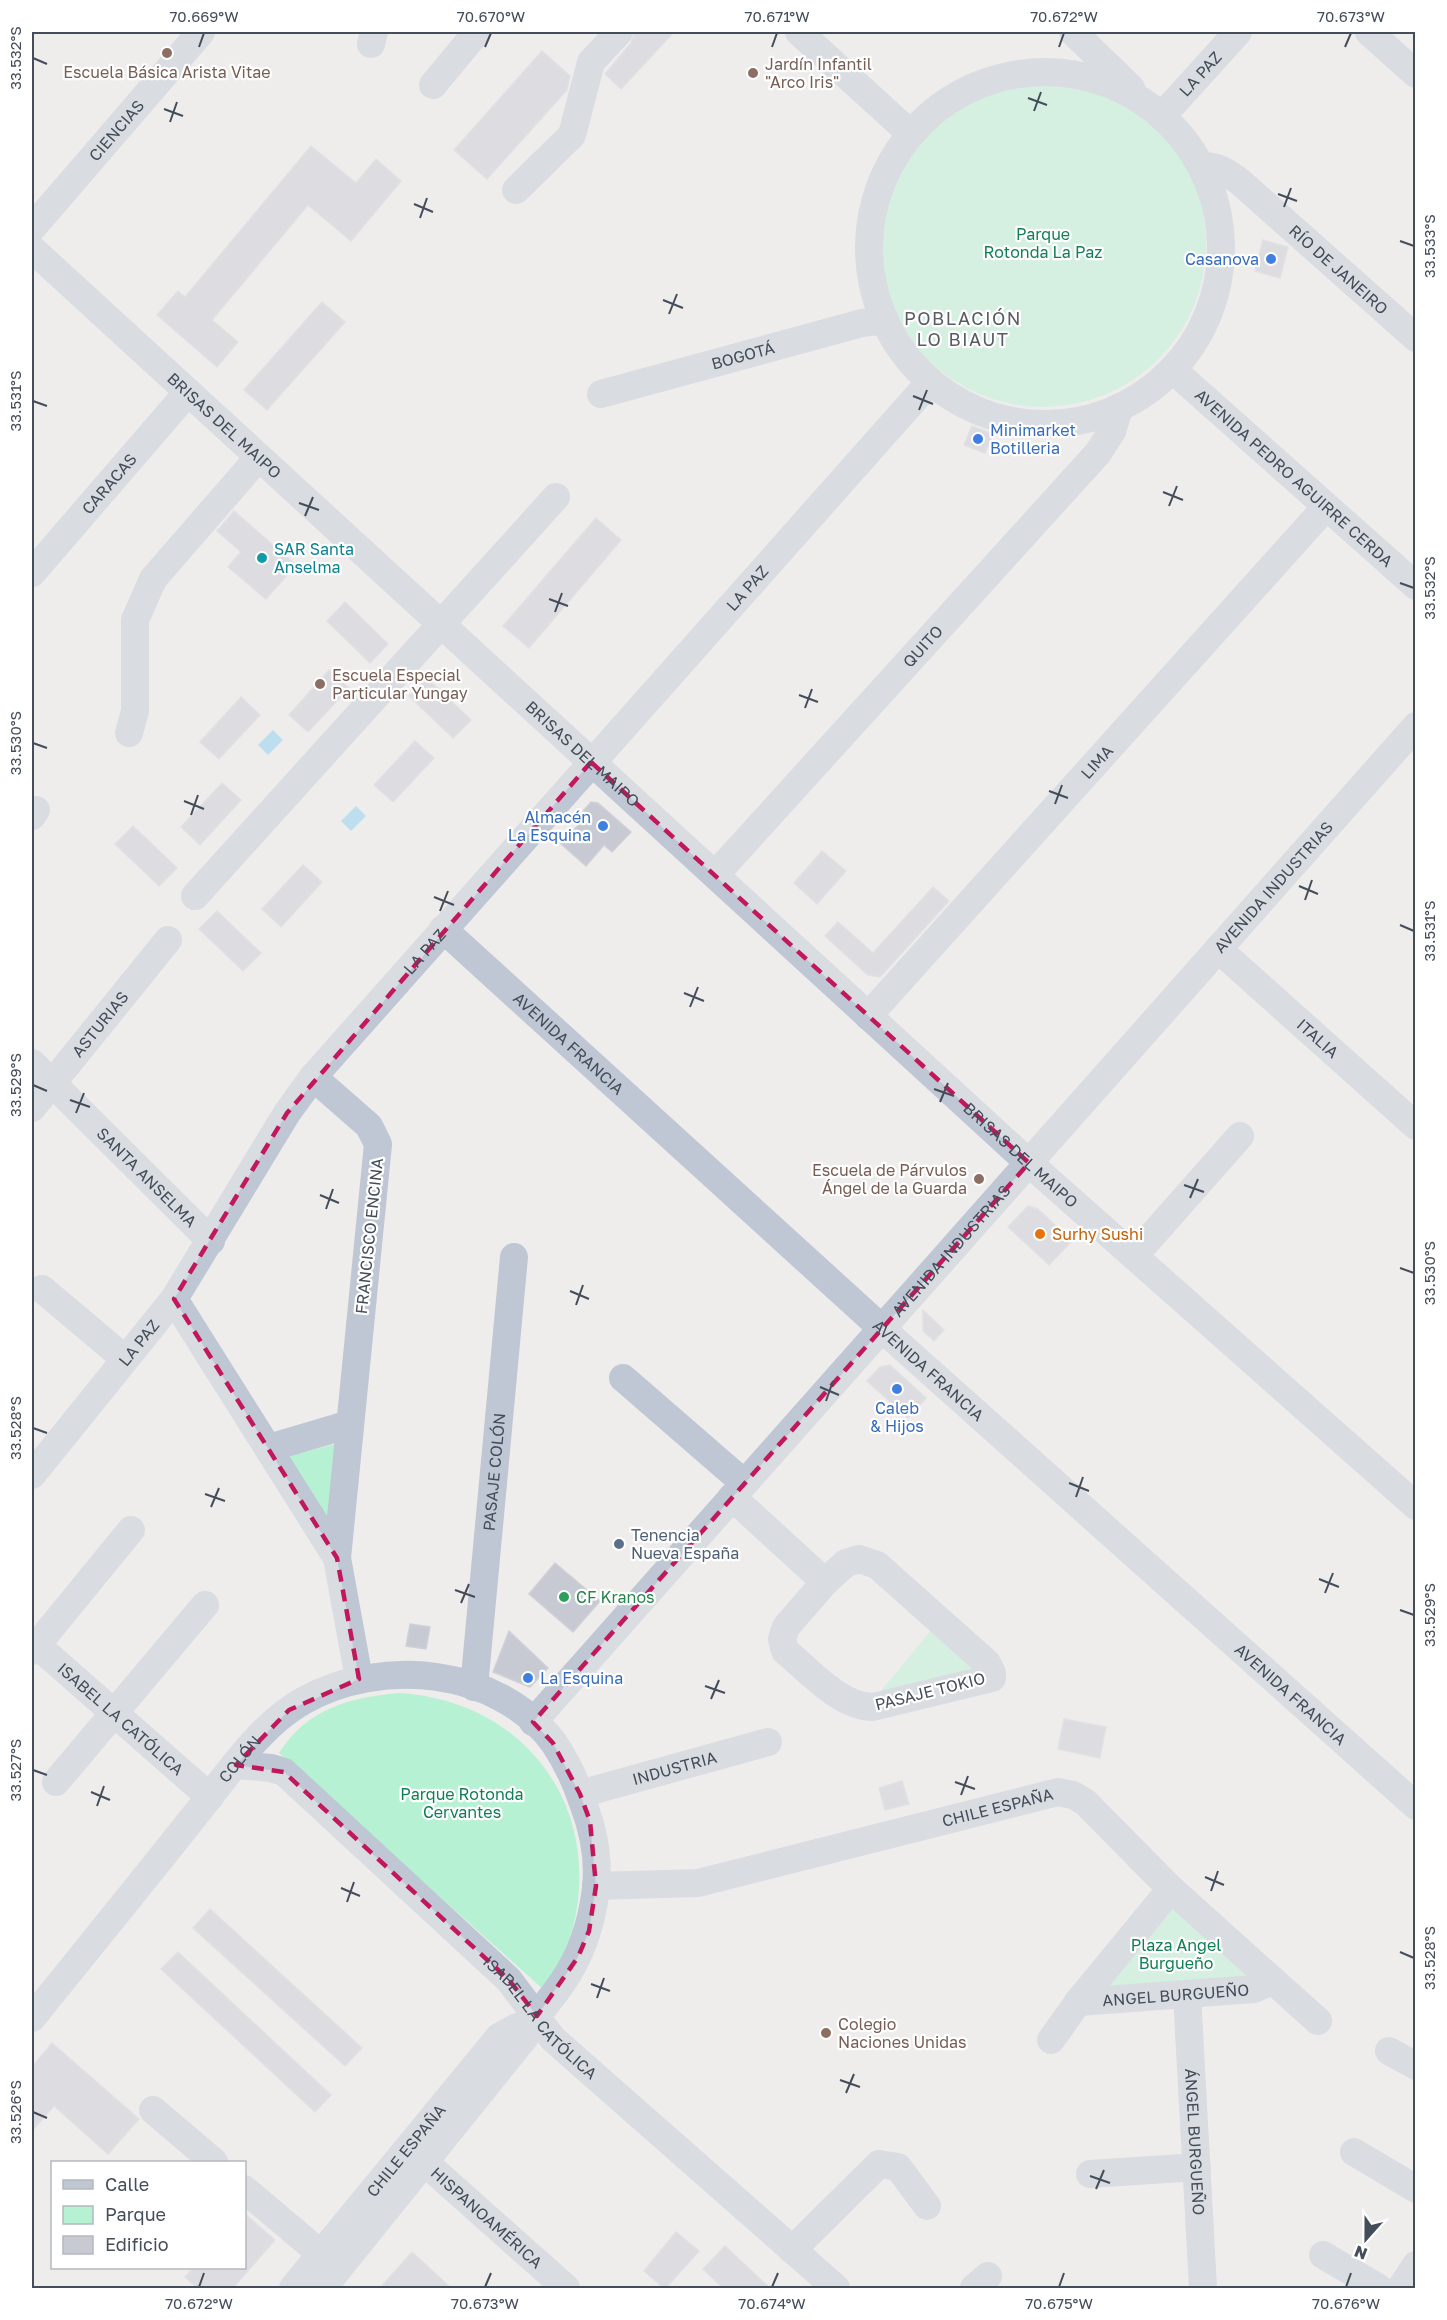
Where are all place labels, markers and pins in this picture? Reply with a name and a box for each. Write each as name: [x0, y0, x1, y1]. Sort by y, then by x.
marker: Escuela Básica Arista Vitae: [160, 46, 174, 60]
place label: Jardín Infantil "Arco Iris": [765, 54, 872, 92]
place label: Escuela Básica Arista Vitae: [63, 62, 271, 82]
marker: Jardín Infantil "Arco Iris": [746, 66, 760, 80]
place label: Casanova: [1185, 249, 1259, 269]
marker: Casanova: [1264, 252, 1278, 266]
place label: Minimarket Botilleria: [990, 420, 1076, 458]
marker: Minimarket Botilleria: [971, 432, 985, 446]
place label: SAR Santa Anselma: [274, 539, 354, 577]
marker: SAR Santa Anselma: [255, 551, 269, 565]
place label: Escuela Especial Particular Yungay: [332, 665, 468, 703]
marker: Escuela Especial Particular Yungay: [313, 677, 327, 691]
place label: Almacén La Esquina: [508, 807, 591, 845]
marker: Almacén La Esquina: [596, 819, 610, 833]
place label: Escuela de Párvulos Ángel de la Guarda: [812, 1160, 967, 1198]
marker: Escuela de Párvulos Ángel de la Guarda: [972, 1172, 986, 1186]
place label: Surhy Sushi: [1052, 1224, 1143, 1244]
marker: Surhy Sushi: [1033, 1227, 1047, 1241]
marker: Caleb & Hijos: [890, 1382, 904, 1396]
place label: Caleb & Hijos: [870, 1398, 924, 1436]
place label: Tenencia Nueva España: [631, 1525, 739, 1563]
marker: Tenencia Nueva España: [612, 1537, 626, 1551]
place label: CF Kranos: [576, 1587, 654, 1607]
marker: CF Kranos: [557, 1590, 571, 1604]
place label: La Esquina: [540, 1668, 623, 1688]
marker: La Esquina: [521, 1671, 535, 1685]
place label: Colegio Naciones Unidas: [838, 2014, 967, 2052]
marker: Colegio Naciones Unidas: [819, 2026, 833, 2040]

